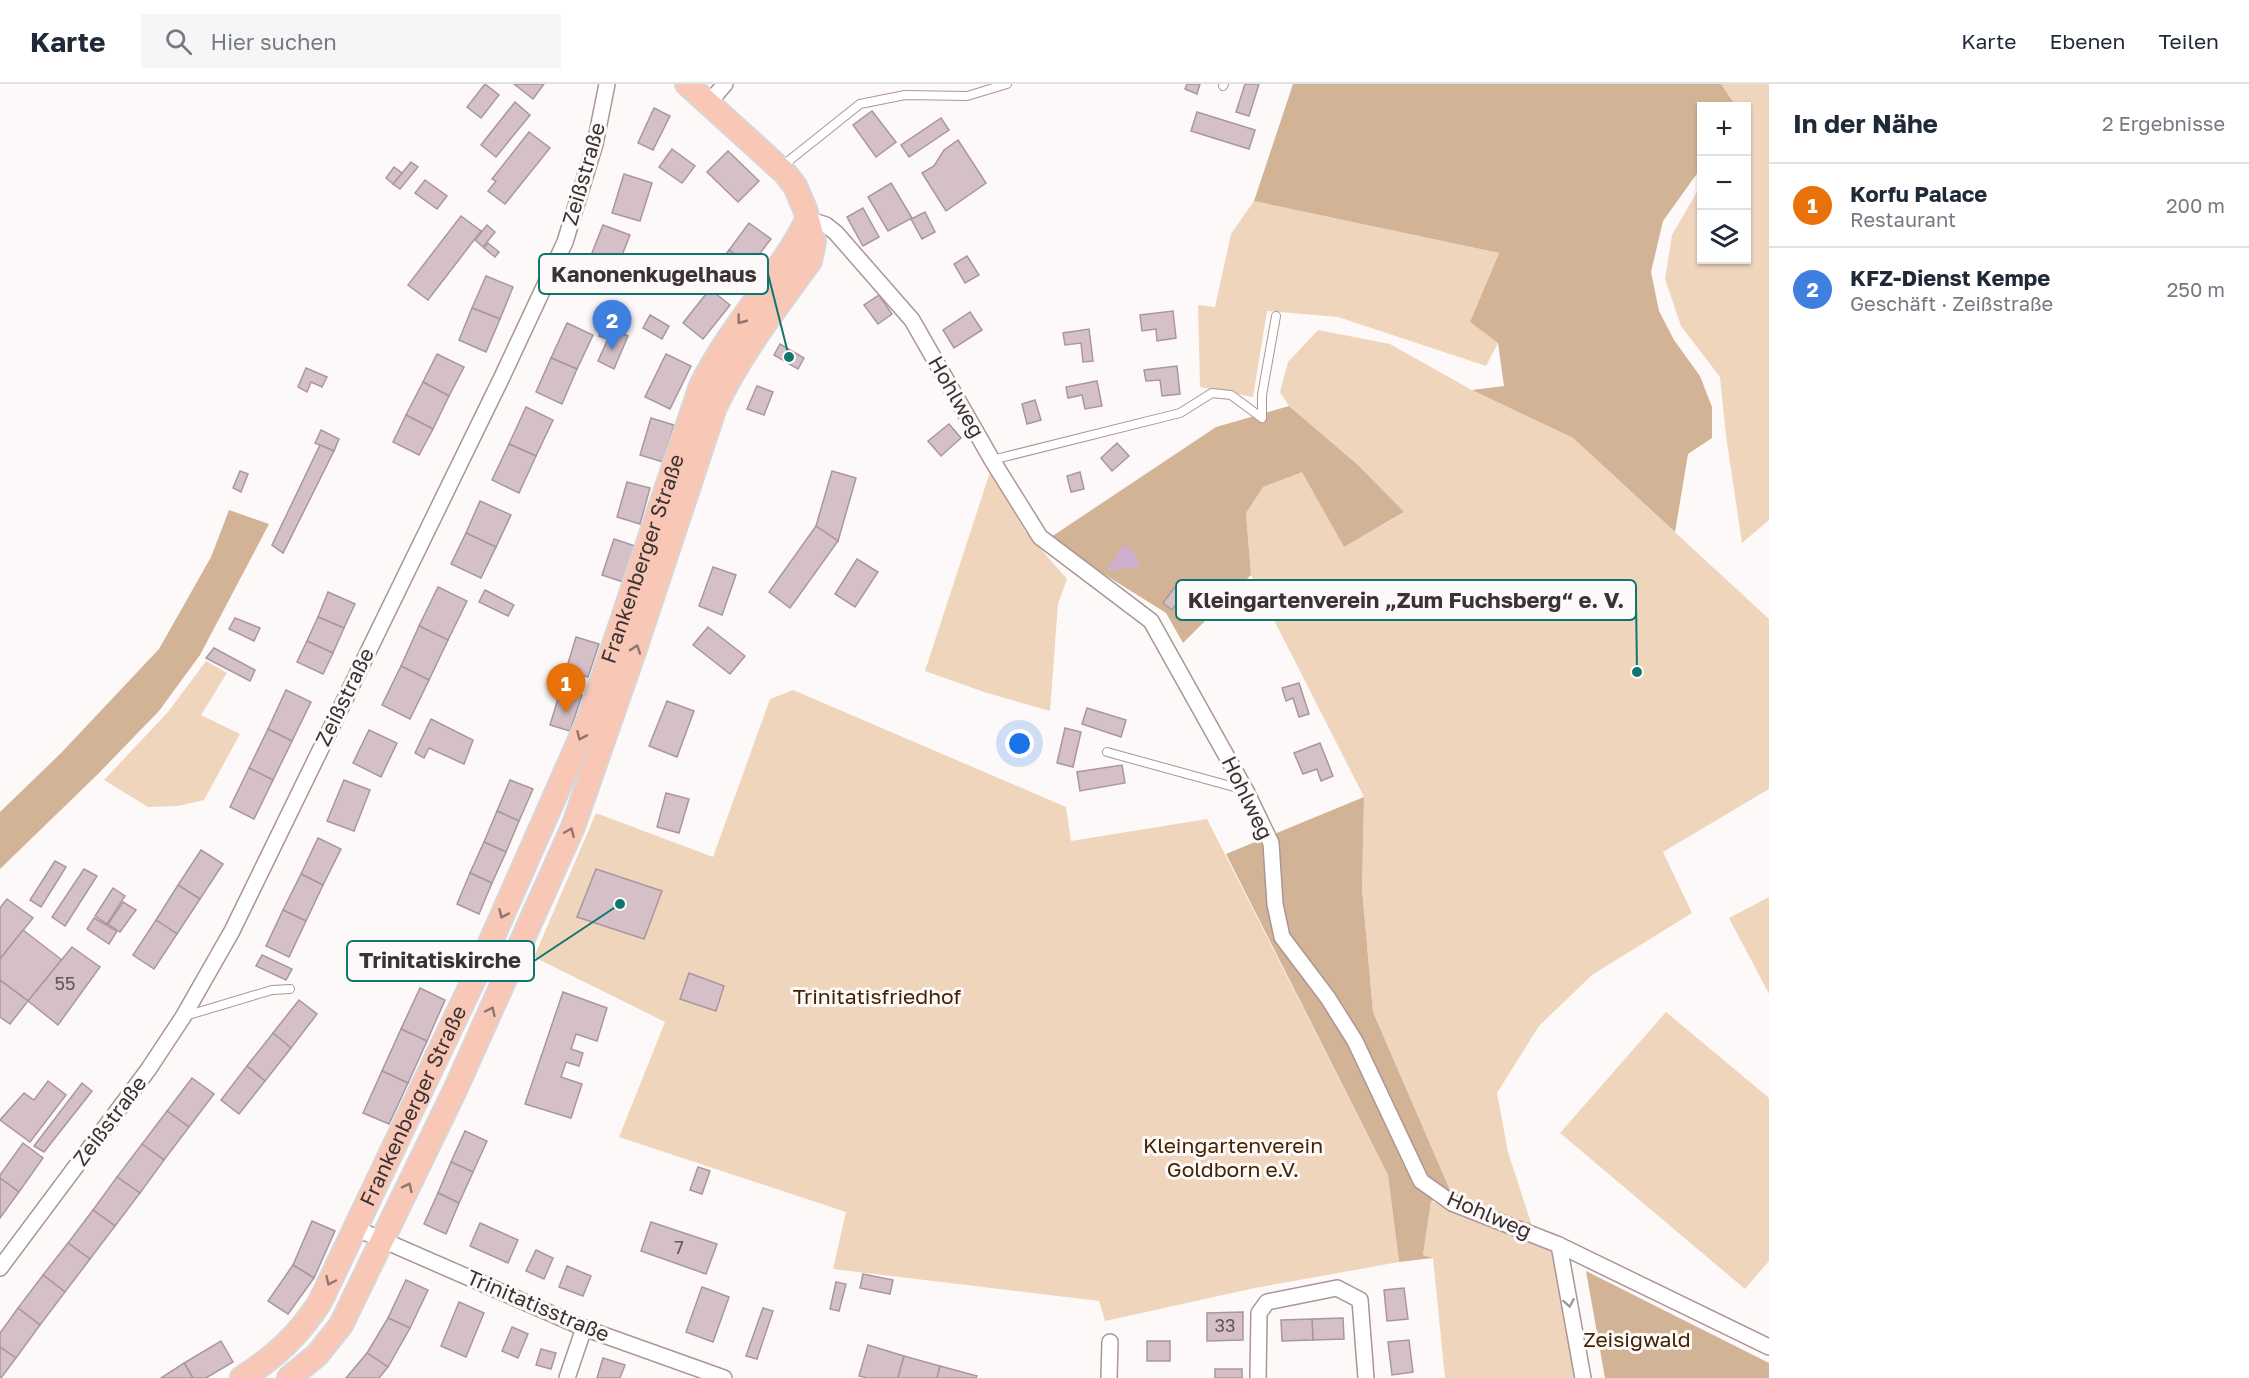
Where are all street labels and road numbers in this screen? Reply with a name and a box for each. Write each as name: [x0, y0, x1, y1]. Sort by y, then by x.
street label: Zeißstraße: [556, 119, 610, 228]
street label: Hohlweg: [923, 351, 991, 442]
street label: Frankenberger Straße: [595, 450, 689, 666]
street label: Zeißstraße: [309, 643, 379, 750]
street label: Hohlweg: [1217, 751, 1279, 844]
street label: Frankenberger Straße: [354, 1001, 471, 1210]
street label: Zeißstraße: [67, 1070, 151, 1171]
street label: Hohlweg: [1443, 1185, 1536, 1244]
street label: Trinitatisstraße: [463, 1263, 614, 1347]

